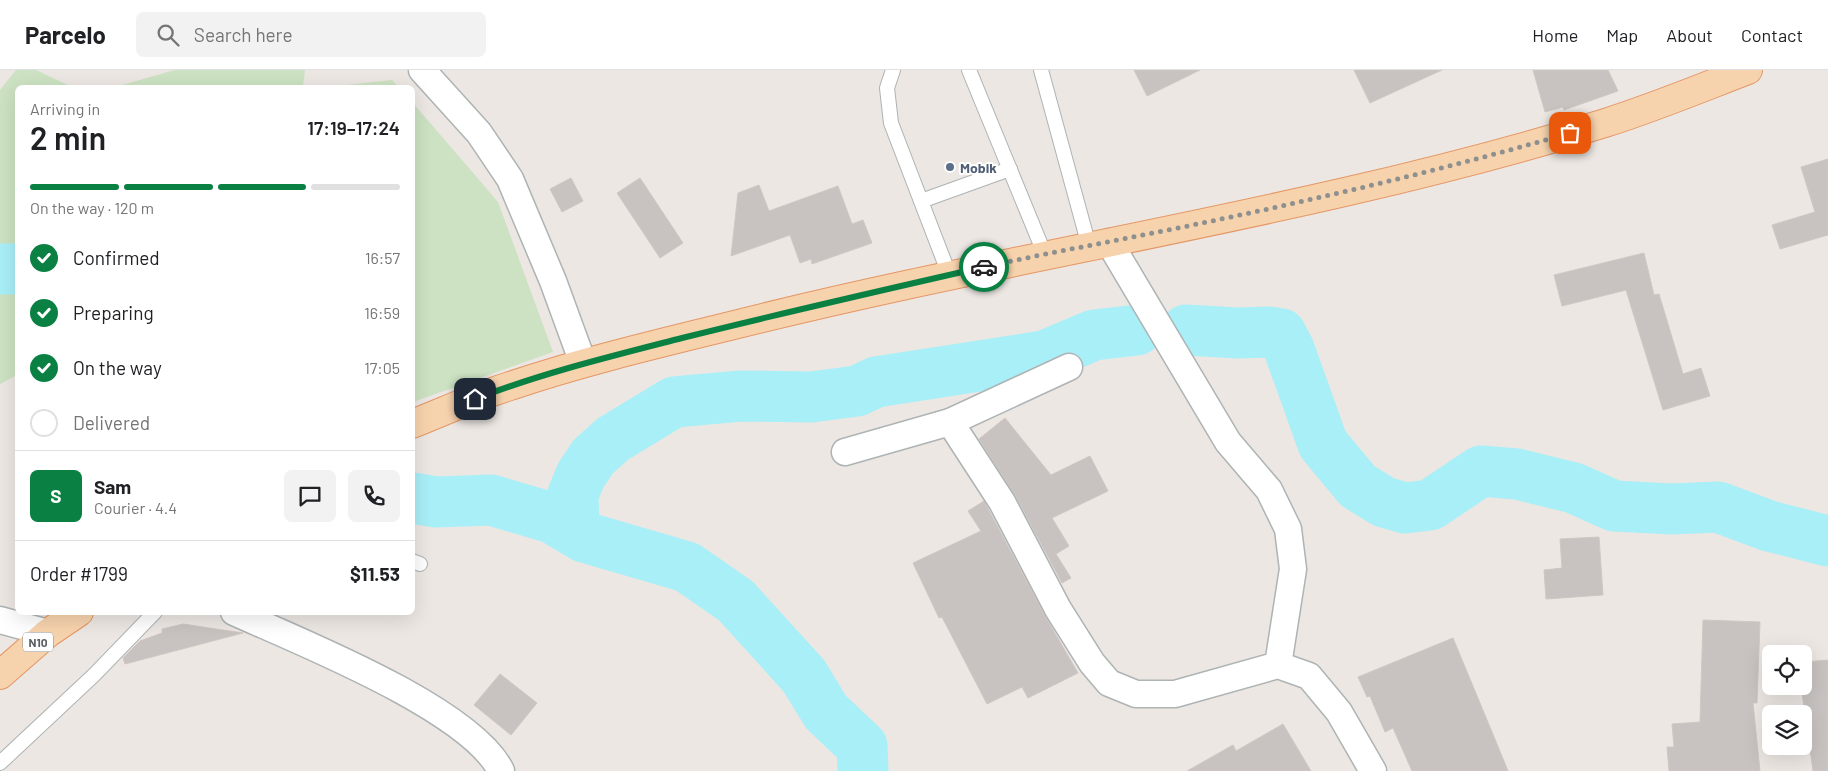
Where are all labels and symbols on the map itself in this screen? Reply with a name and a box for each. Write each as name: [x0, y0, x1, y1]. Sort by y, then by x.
pin: [1549, 112, 1591, 154]
place label: Mobik: [960, 159, 997, 176]
marker: Mobik: [944, 161, 956, 173]
courier: [959, 242, 1009, 292]
pin: [454, 378, 496, 420]
road number: N10: [23, 632, 53, 652]

